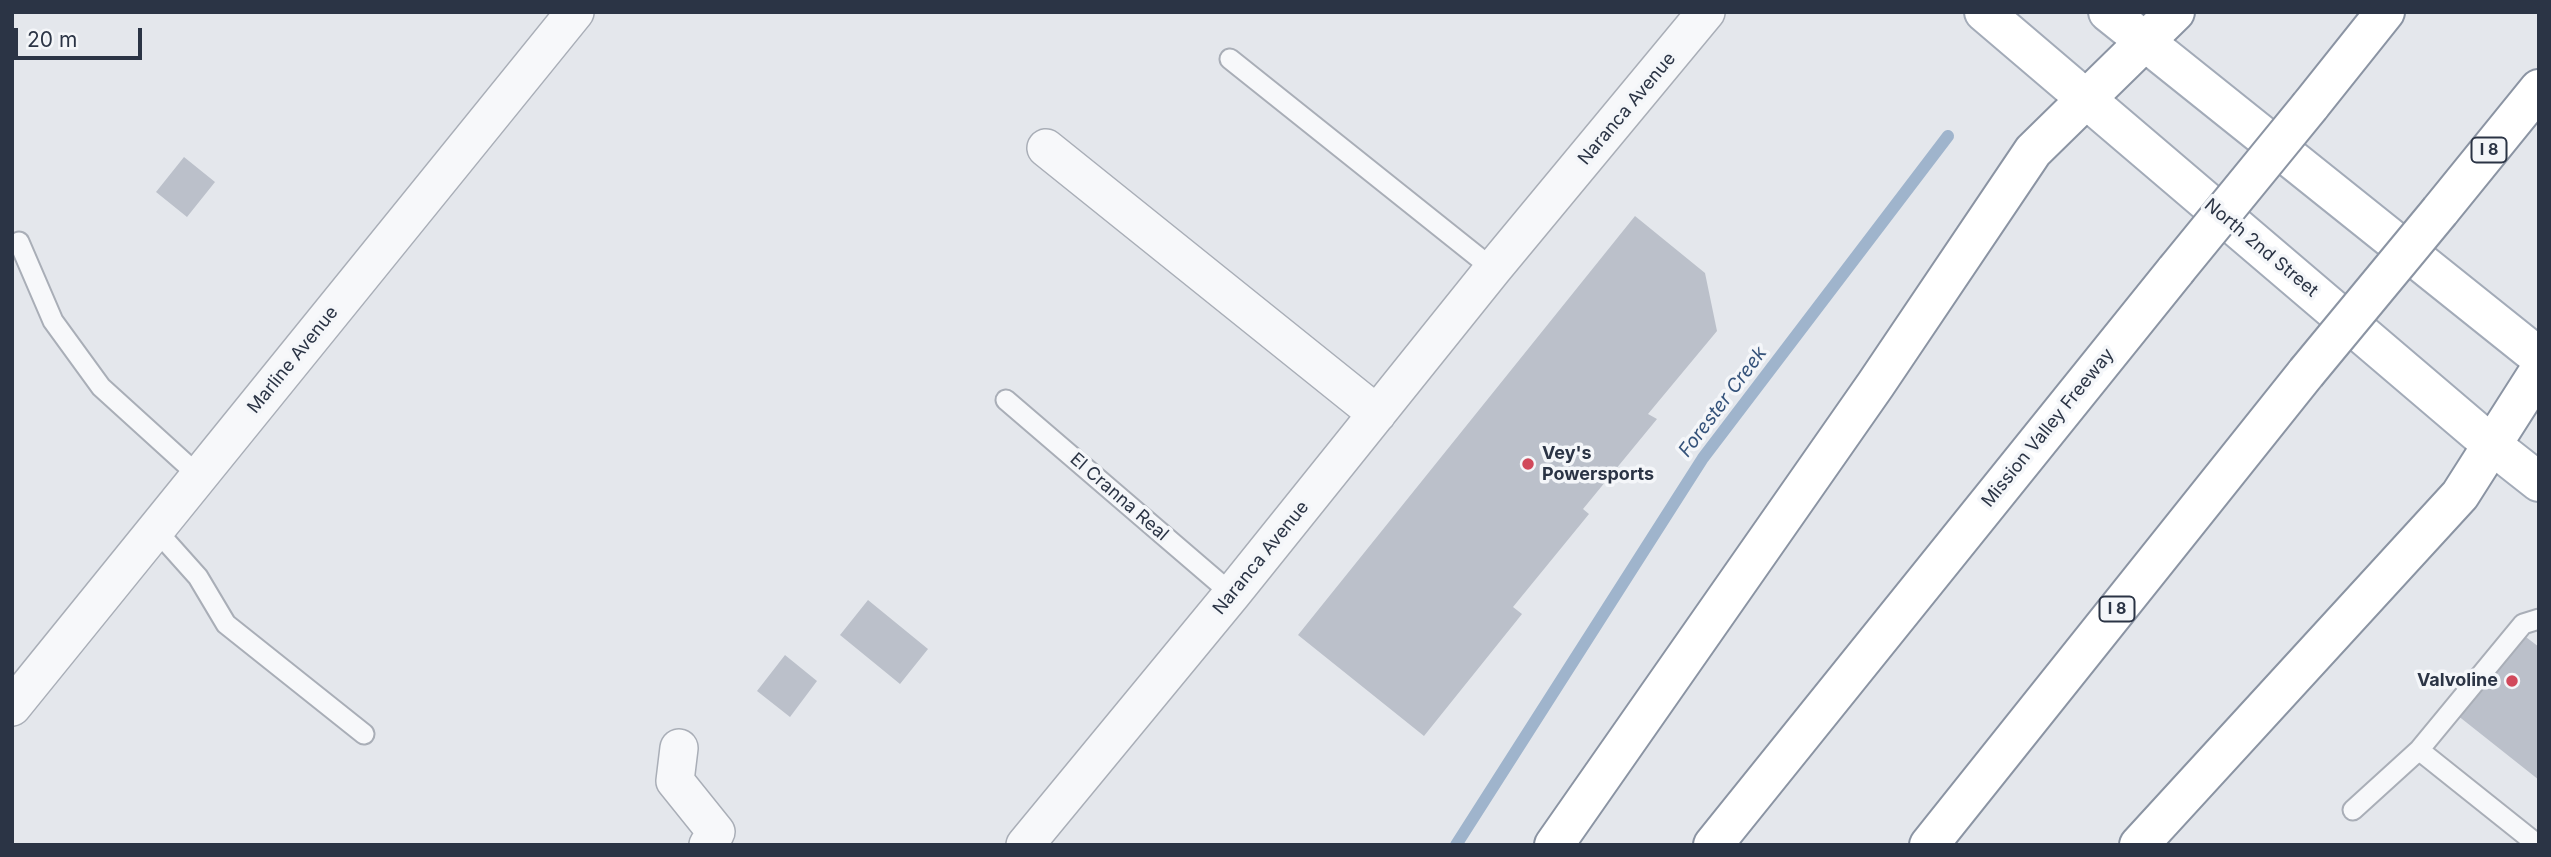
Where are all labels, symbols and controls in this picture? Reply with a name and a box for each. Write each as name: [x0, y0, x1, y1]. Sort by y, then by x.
scale bar: [18, 14, 145, 58]
text: 20 m: [27, 27, 77, 52]
street label: Naranca Avenue: [1574, 48, 1680, 170]
road number: I 8: [2472, 138, 2506, 162]
street label: North 2nd Street: [2200, 194, 2322, 302]
street label: Marline Avenue: [243, 302, 343, 418]
water label: Forester Creek: [1674, 342, 1772, 462]
street label: Mission Valley Freeway: [1977, 344, 2119, 512]
place label: Vey's Powersports: [1542, 443, 1654, 486]
street label: El Cranna Real: [1065, 448, 1173, 546]
marker: Vey's Powersports: [1520, 456, 1536, 472]
street label: Naranca Avenue: [1209, 497, 1313, 619]
road number: I 8: [2100, 596, 2134, 622]
place label: Valvoline: [2417, 670, 2498, 692]
marker: Valvoline: [2504, 673, 2520, 689]

